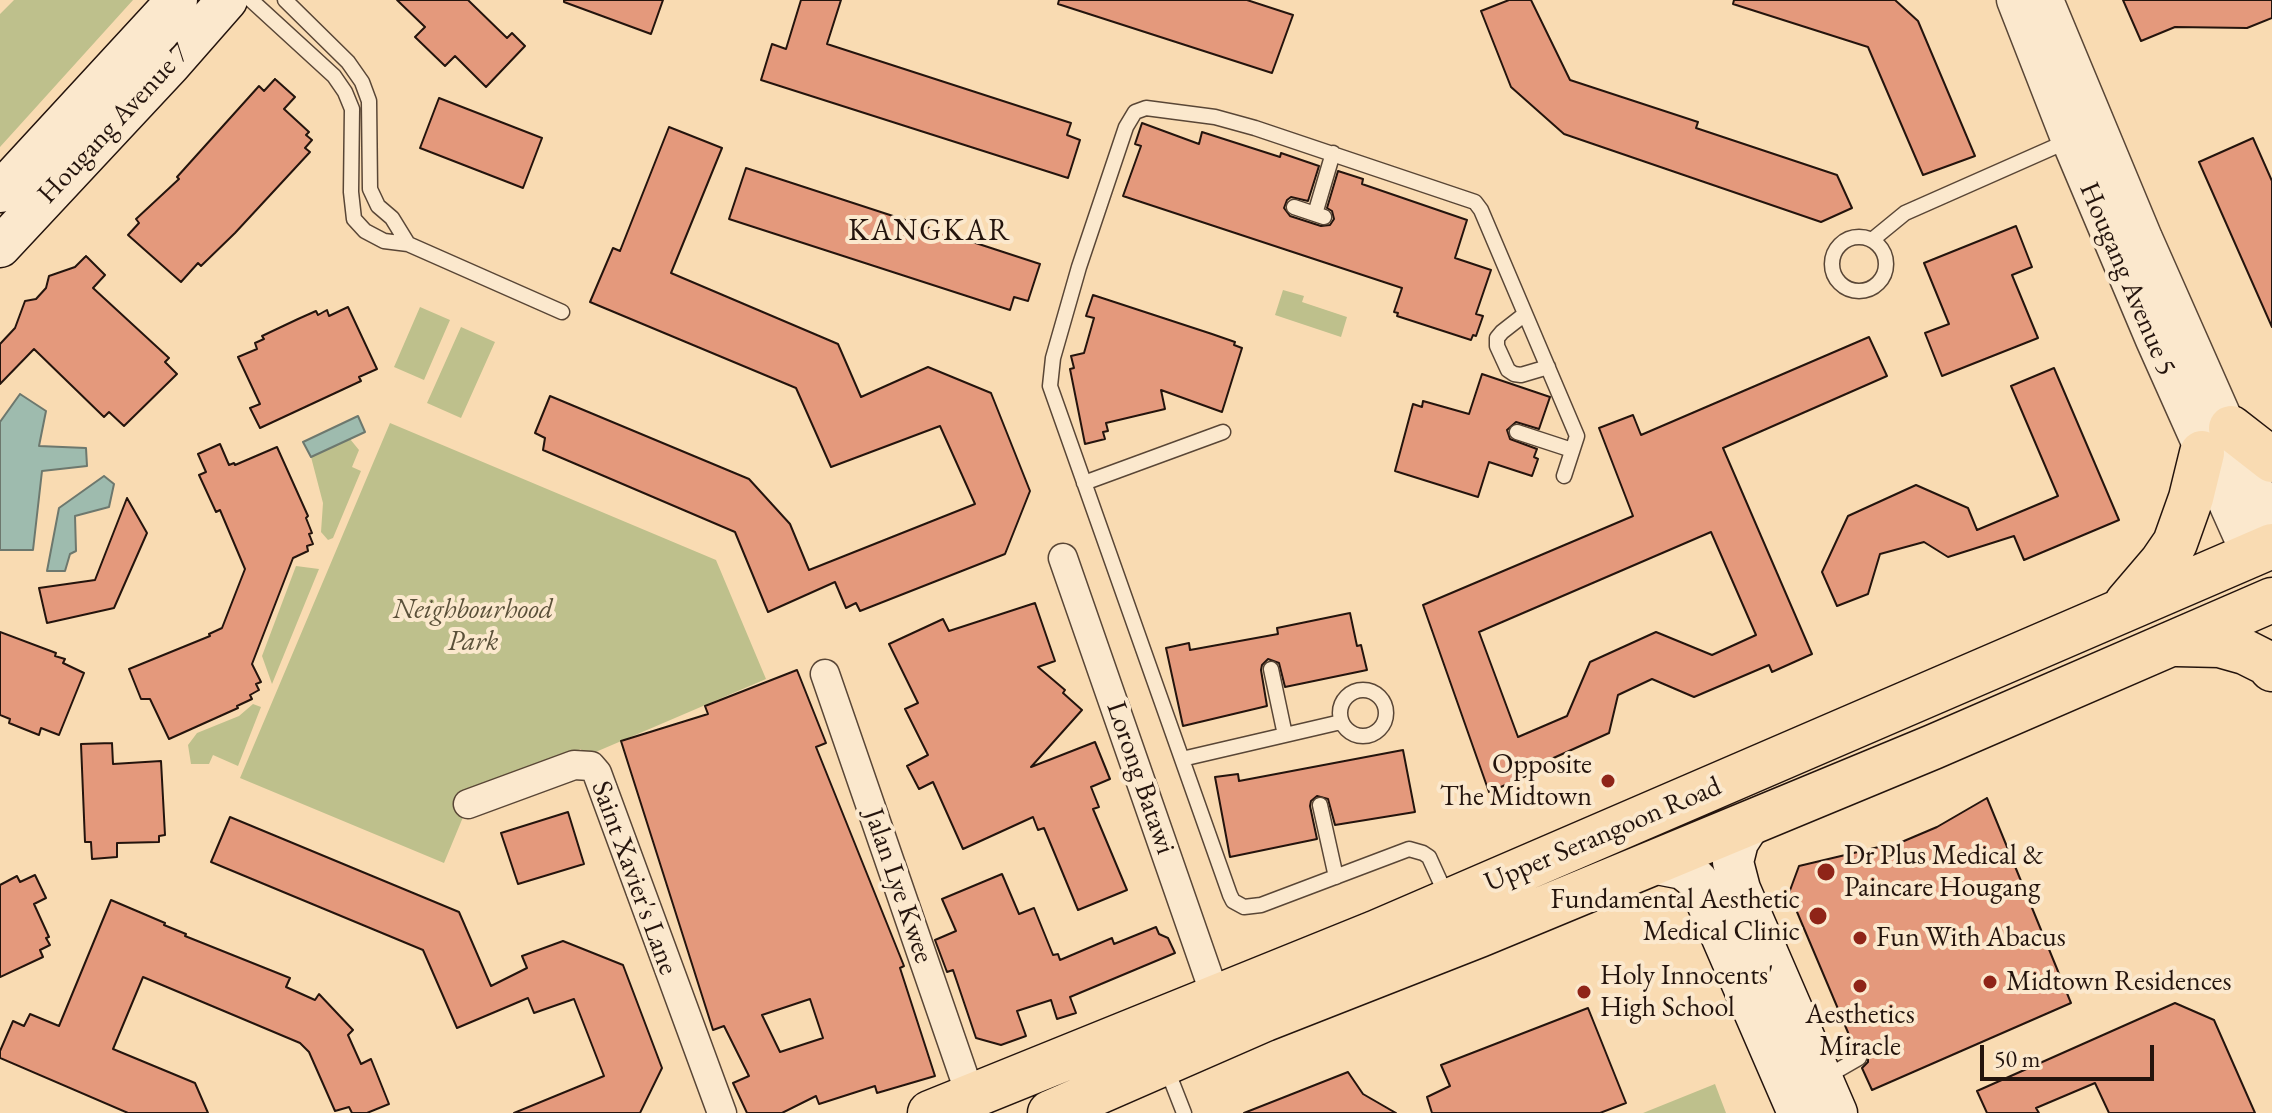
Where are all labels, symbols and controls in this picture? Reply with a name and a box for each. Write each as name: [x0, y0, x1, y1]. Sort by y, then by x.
street label: Hougang Avenue 7: [31, 37, 197, 211]
street label: Hougang Avenue 5: [2071, 177, 2183, 381]
district label: KANGKAR: [848, 214, 1012, 250]
park label: Neighbourhood Park: [393, 593, 553, 659]
street label: Lorong Batawi: [1098, 697, 1182, 859]
place label: Opposite The Midtown: [1440, 748, 1592, 814]
street label: Upper Serangoon Road: [1480, 770, 1726, 900]
marker: Opposite The Midtown: [1599, 772, 1617, 790]
street label: Saint Xavier's Lane: [583, 777, 685, 979]
street label: Jalan Lye Kwee: [856, 804, 940, 968]
place label: Dr Plus Medical & Paincare Hougang: [1844, 839, 2044, 905]
marker: Dr Plus Medical & Paincare Hougang: [1815, 861, 1837, 883]
place label: Fundamental Aesthetic Medical Clinic: [1550, 883, 1800, 949]
marker: Fundamental Aesthetic Medical Clinic: [1807, 905, 1829, 927]
place label: Fun With Abacus: [1876, 921, 2066, 955]
marker: Fun With Abacus: [1851, 929, 1869, 947]
place label: Holy Innocents' High School: [1600, 959, 1774, 1025]
place label: Midtown Residences: [2006, 965, 2232, 999]
marker: Midtown Residences: [1981, 973, 1999, 991]
marker: Aesthetics Miracle: [1851, 977, 1869, 995]
marker: Holy Innocents' High School: [1575, 983, 1593, 1001]
place label: Aesthetics Miracle: [1805, 998, 1915, 1064]
scale bar: [1984, 1029, 2158, 1079]
text: 50 m: [1994, 1043, 2041, 1074]

